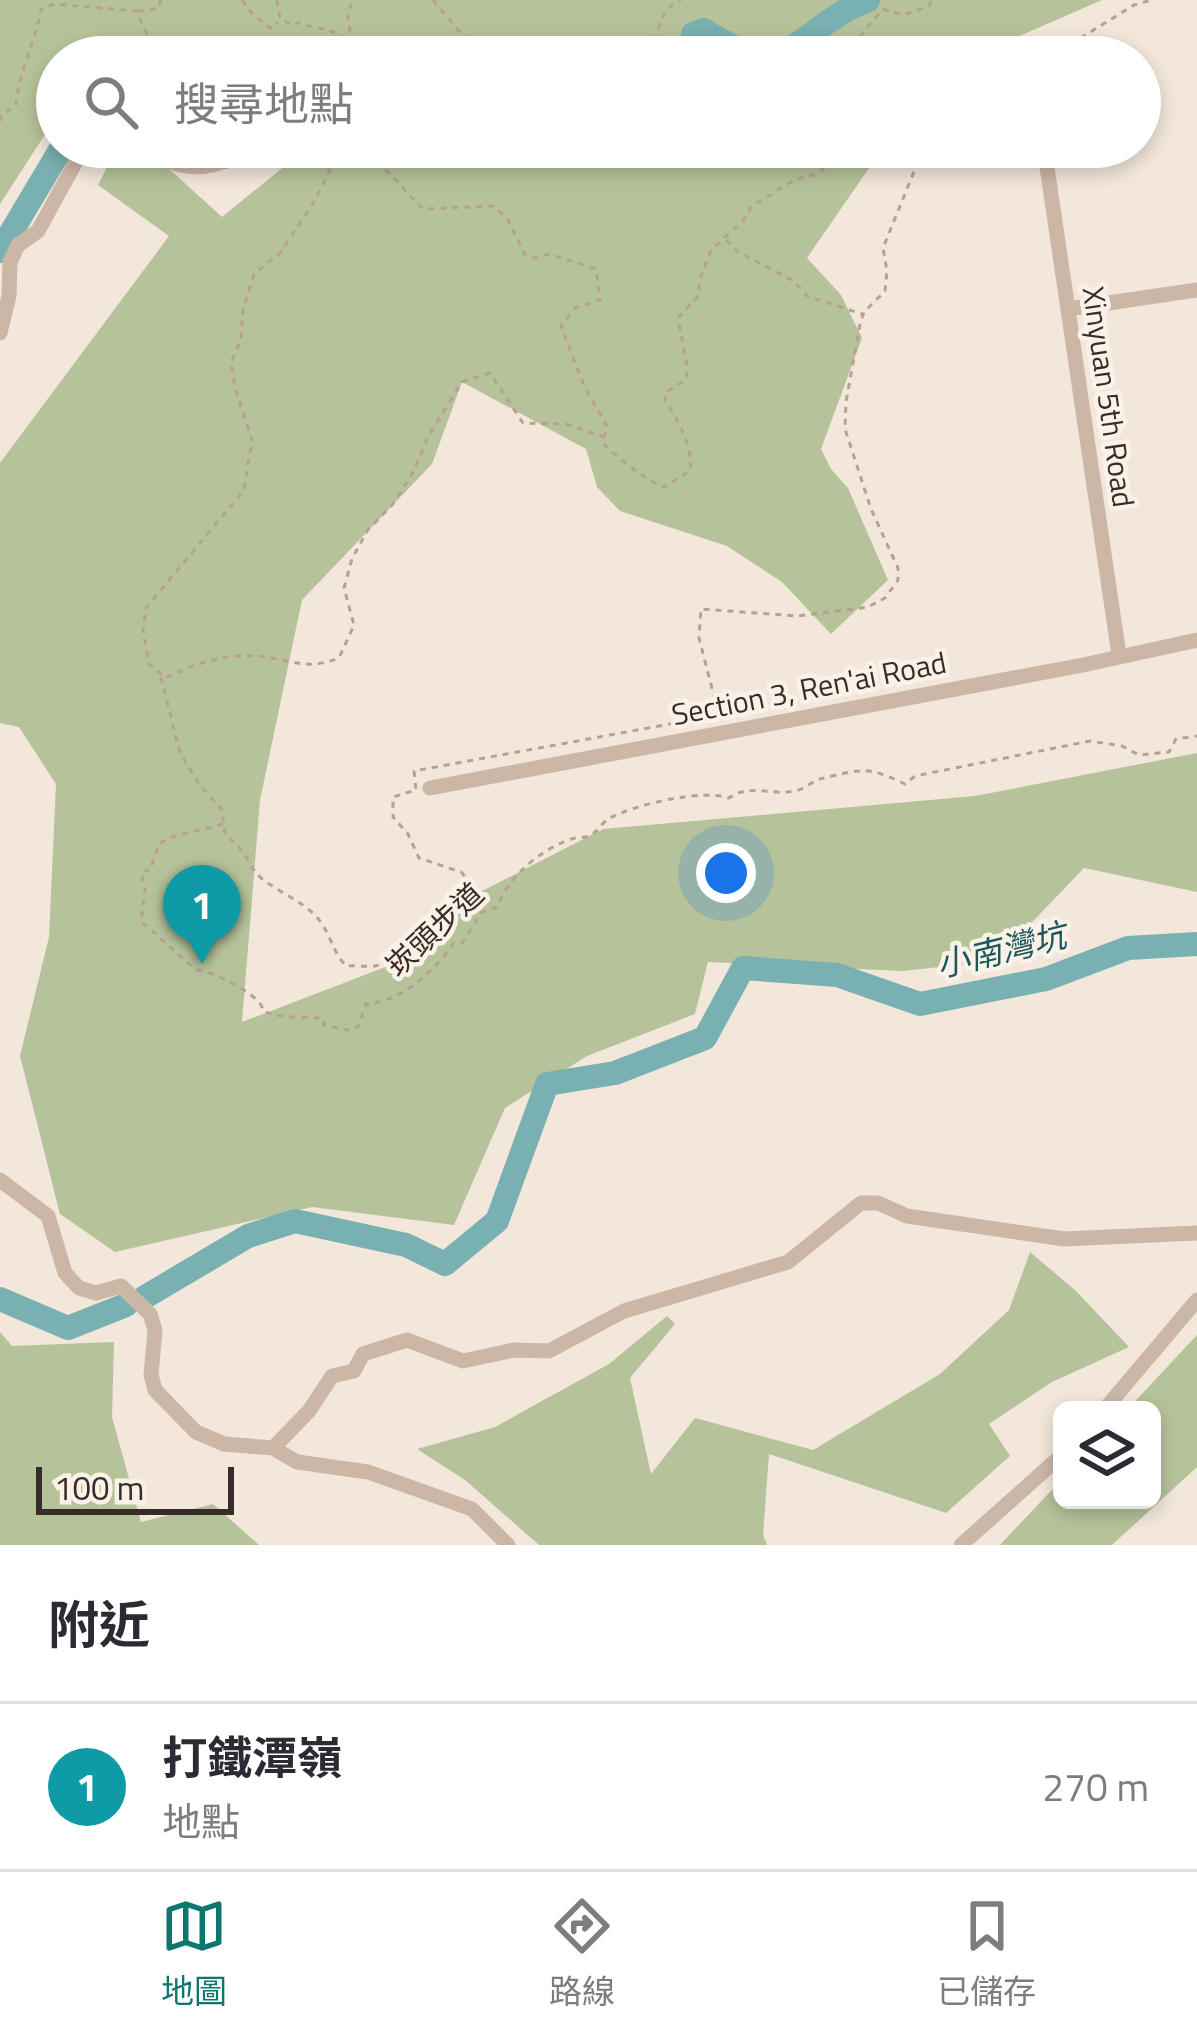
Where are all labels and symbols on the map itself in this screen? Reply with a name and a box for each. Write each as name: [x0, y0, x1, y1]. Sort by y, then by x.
street label: Xinyuan 5th Road: [1071, 284, 1147, 510]
street label: Section 3, Ren'ai Road: [668, 639, 950, 737]
your location: [696, 843, 756, 903]
pin: 1: [163, 865, 241, 964]
street label: 崁頭步道: [375, 872, 494, 987]
water label: 小南灣坑: [931, 909, 1076, 990]
scale bar: [36, 1461, 234, 1514]

